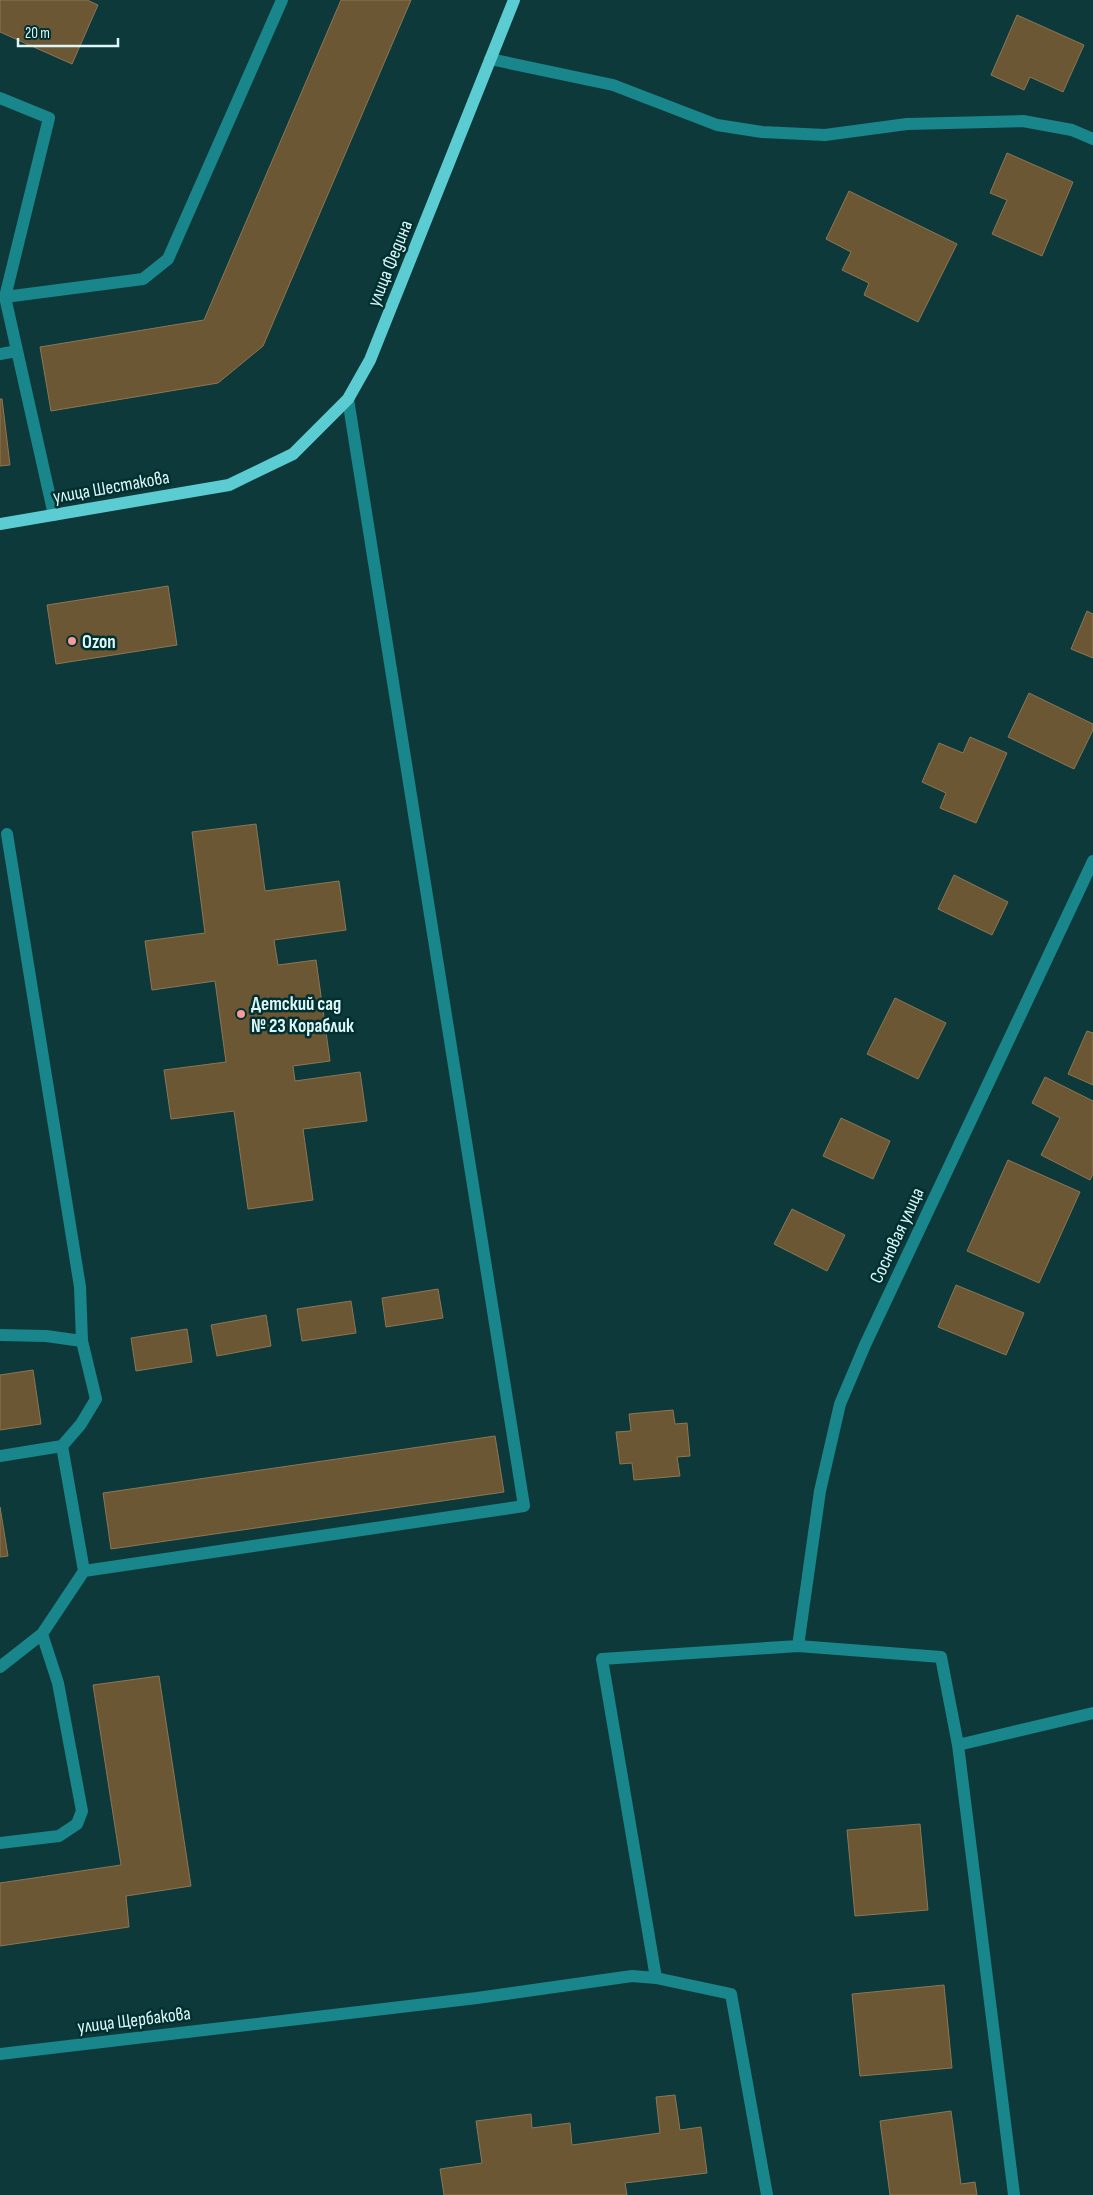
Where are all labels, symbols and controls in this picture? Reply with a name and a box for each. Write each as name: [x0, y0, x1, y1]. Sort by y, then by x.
scale bar: [18, 15, 118, 47]
text: 20 m: [25, 24, 50, 43]
street label: улица Федина: [363, 217, 418, 310]
street label: улица Шестакова: [51, 466, 171, 509]
place label: Ozon: [82, 631, 116, 654]
marker: Ozon: [66, 635, 78, 647]
place label: Детский сад № 23 Кораблик: [251, 993, 354, 1038]
marker: Детский сад № 23 Кораблик: [235, 1008, 247, 1020]
street label: Сосновая улица: [865, 1184, 930, 1287]
street label: улица Щербакова: [76, 2002, 192, 2039]

